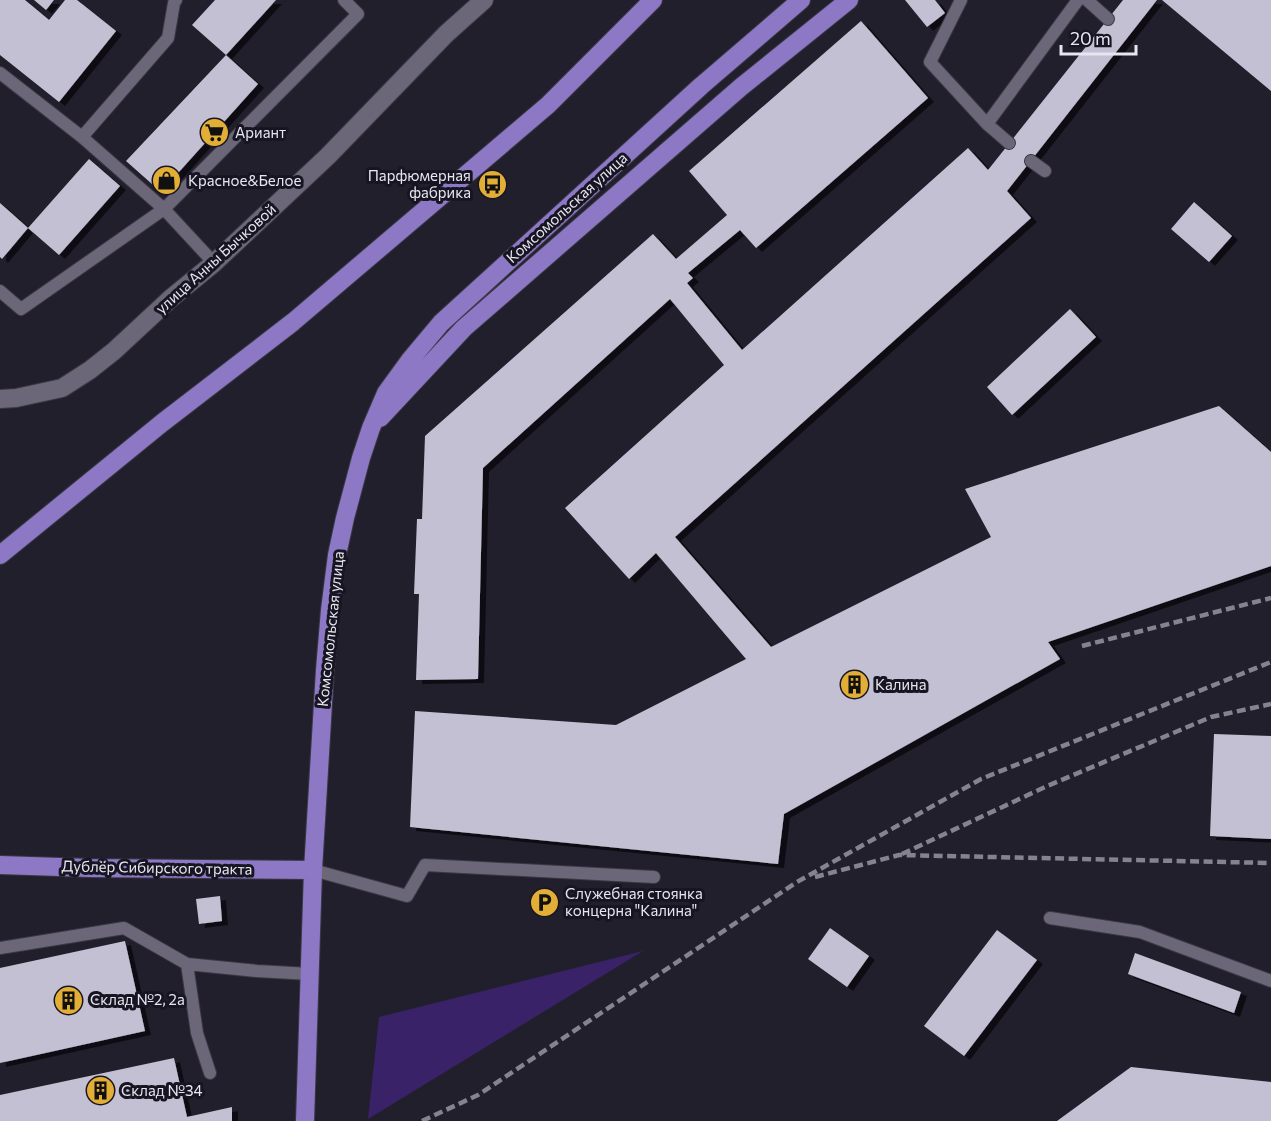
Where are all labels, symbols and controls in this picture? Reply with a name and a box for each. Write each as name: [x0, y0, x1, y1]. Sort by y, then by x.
scale bar: [1061, 18, 1136, 56]
text: 20 m: [1070, 27, 1111, 49]
supermarket icon: Ариант: [198, 117, 230, 149]
place label: Ариант: [235, 123, 286, 141]
street label: Комсомольская улица: [502, 148, 630, 266]
shop icon: Красное&Белое: [151, 165, 183, 197]
place label: Парфюмерная фабрика: [368, 166, 471, 201]
bus stop icon: Парфюмерная фабрика: [476, 169, 508, 201]
place label: Красное&Белое: [188, 171, 301, 189]
street label: улица Анны Бычковой: [152, 200, 279, 317]
street label: Комсомольская улица: [313, 550, 347, 708]
building icon: Калина: [838, 669, 870, 701]
place label: Калина: [875, 675, 926, 693]
street label: Дублёр Сибирского тракта: [61, 856, 253, 878]
place label: Служебная стоянка концерна "Калина": [565, 884, 703, 919]
parking icon: Служебная стоянка концерна "Калина": [528, 887, 560, 919]
building icon: Склад №2, 2а: [53, 984, 85, 1016]
place label: Склад №2, 2а: [90, 990, 185, 1008]
building icon: Склад №34: [84, 1075, 116, 1107]
place label: Склад №34: [121, 1081, 203, 1099]

